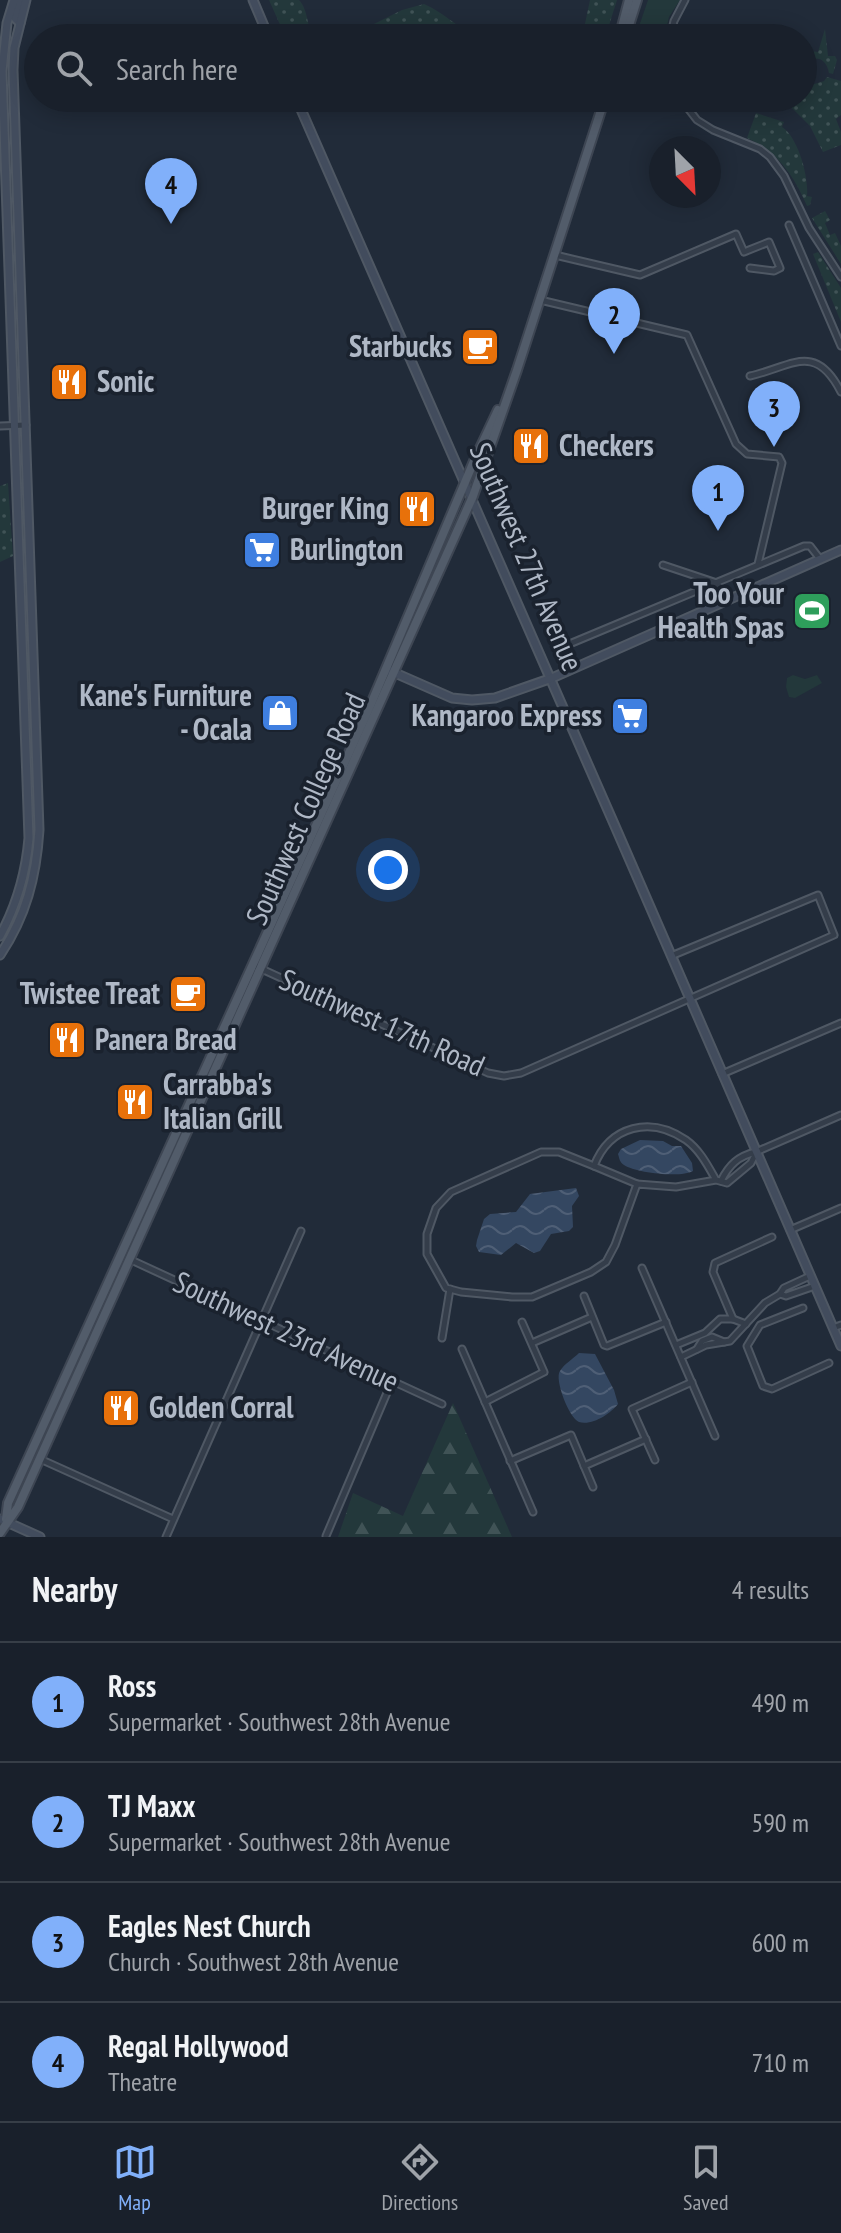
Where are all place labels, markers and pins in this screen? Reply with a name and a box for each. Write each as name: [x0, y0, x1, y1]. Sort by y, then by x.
pin: 4: [145, 158, 197, 224]
pin: 2: [588, 288, 640, 354]
place label: Starbucks: [349, 326, 452, 365]
cafe icon: Starbucks: [459, 326, 501, 368]
restaurant icon: Sonic: [48, 361, 90, 403]
place label: Sonic: [97, 361, 155, 400]
pin: 3: [748, 381, 800, 447]
restaurant icon: Checkers: [510, 425, 552, 467]
place label: Checkers: [559, 425, 654, 464]
pin: 1: [692, 465, 744, 531]
place label: Burger King: [262, 488, 389, 527]
restaurant icon: Burger King: [396, 488, 438, 530]
supermarket icon: Burlington: [241, 529, 283, 571]
place label: Burlington: [290, 529, 403, 568]
place label: Too Your Health Spas: [658, 573, 784, 646]
sports icon: Too Your Health Spas: [791, 590, 833, 632]
place label: Kane's Furniture - Ocala: [80, 675, 252, 748]
shop icon: Kane's Furniture - Ocala: [259, 692, 301, 734]
place label: Kangaroo Express: [412, 695, 602, 734]
supermarket icon: Kangaroo Express: [609, 695, 651, 737]
place label: Twistee Treat: [20, 973, 160, 1012]
cafe icon: Twistee Treat: [167, 973, 209, 1015]
restaurant icon: Panera Bread: [46, 1019, 88, 1061]
place label: Panera Bread: [95, 1019, 237, 1058]
place label: Carrabba's Italian Grill: [163, 1064, 283, 1137]
restaurant icon: Carrabba's Italian Grill: [114, 1081, 156, 1123]
restaurant icon: Golden Corral: [100, 1387, 142, 1429]
place label: Golden Corral: [149, 1387, 294, 1426]

